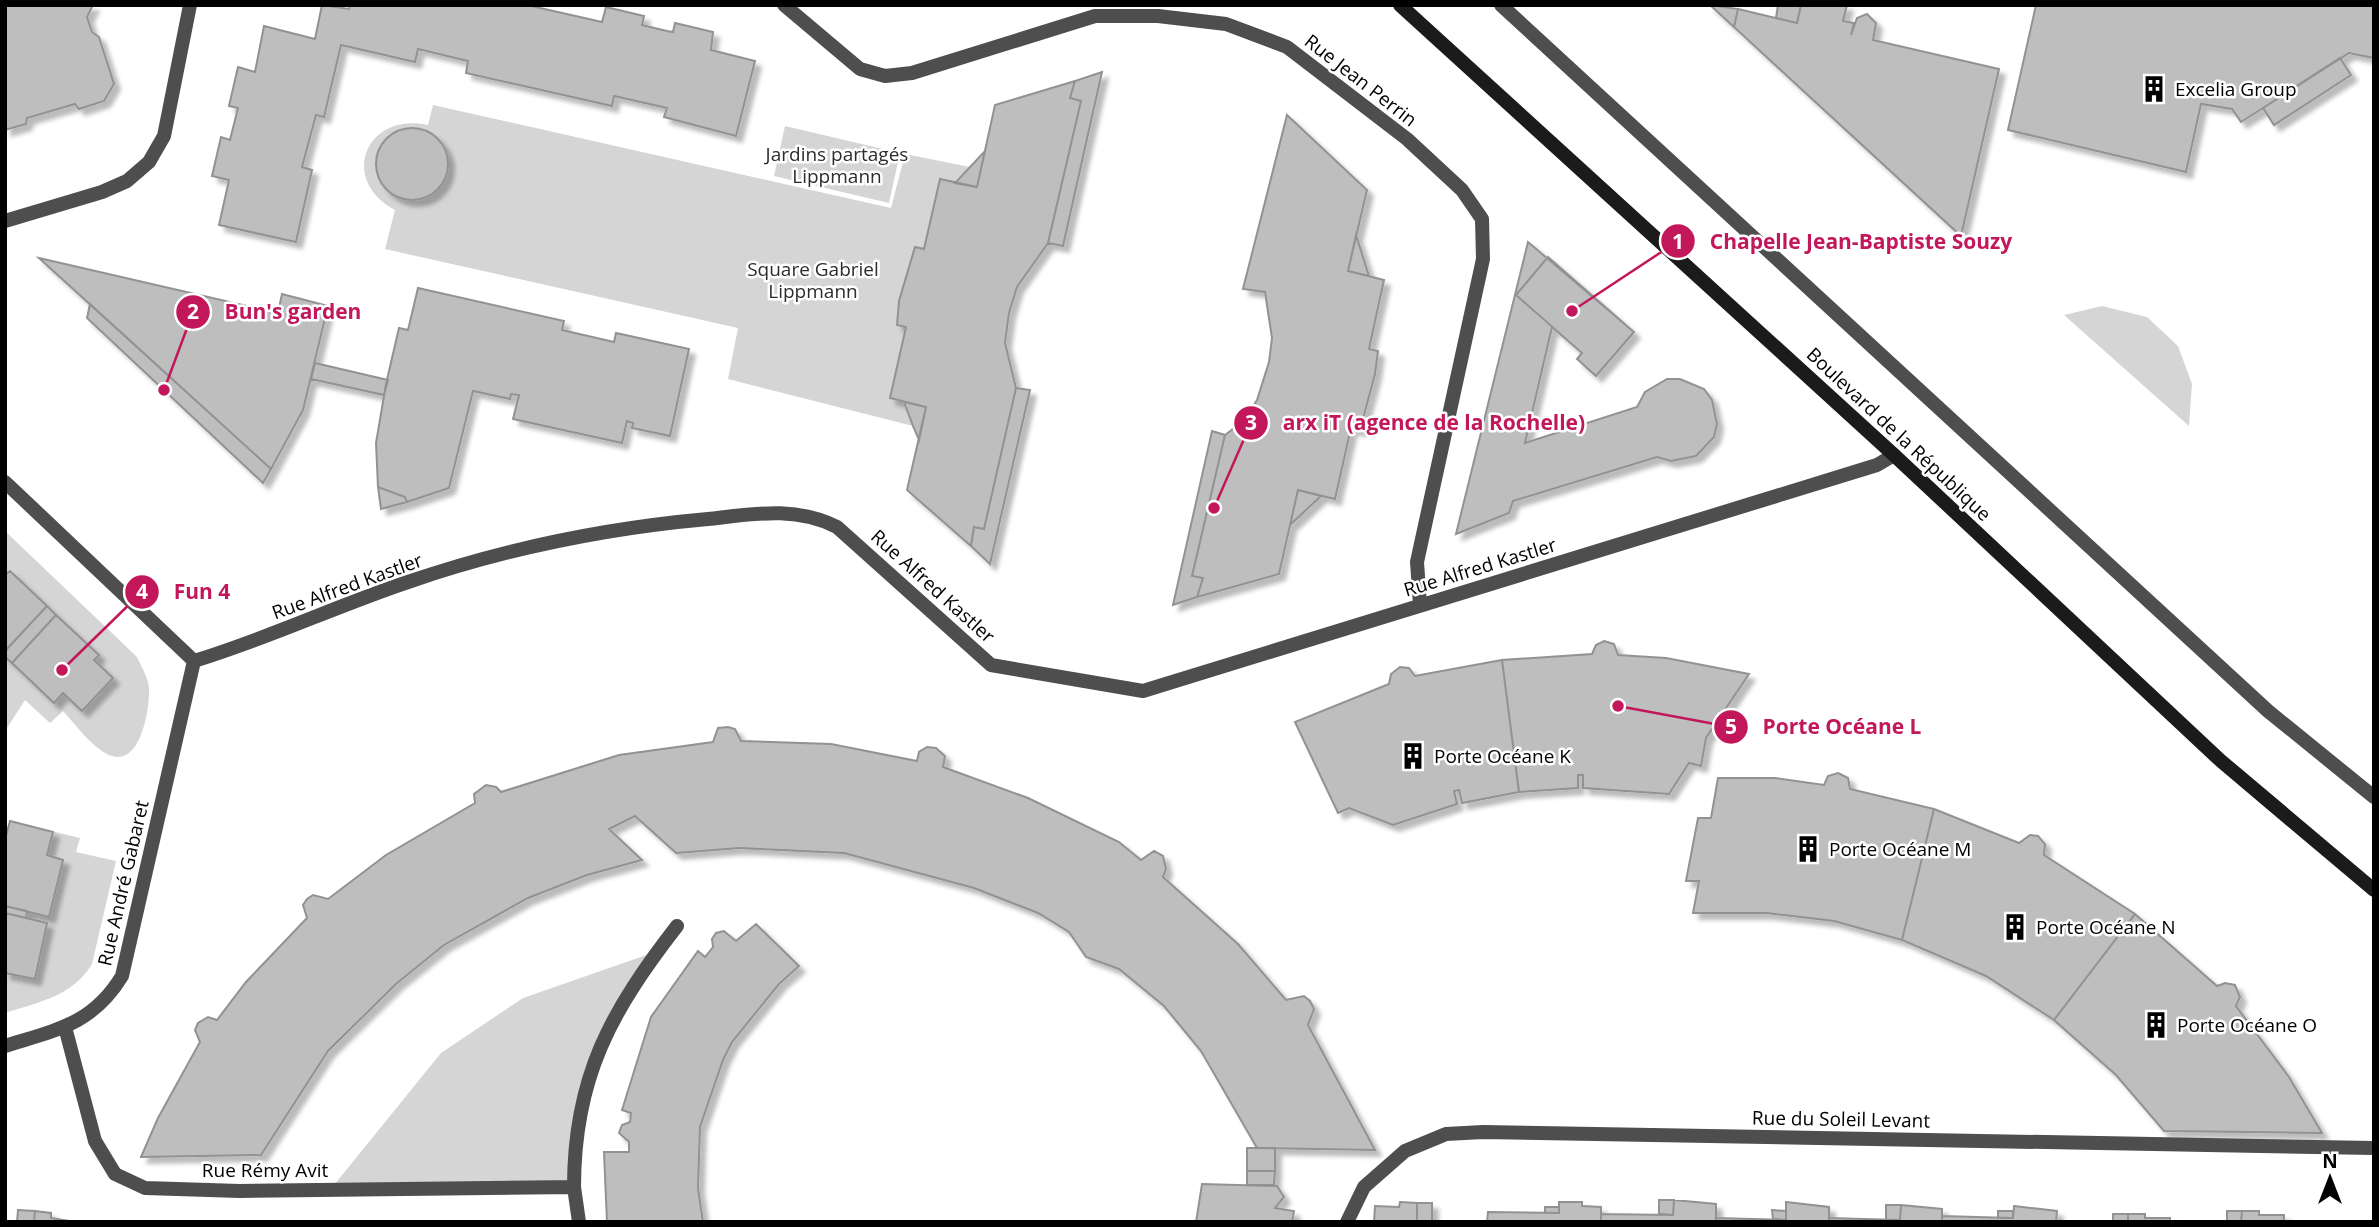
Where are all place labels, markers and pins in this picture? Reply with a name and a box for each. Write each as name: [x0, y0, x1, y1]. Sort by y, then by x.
building icon: Excelia Group: [2139, 74, 2169, 104]
place label: Excelia Group: [2175, 76, 2297, 102]
callout: Chapelle Jean-Baptiste Souzy: [1660, 220, 2026, 262]
callout: Bun's garden: [175, 291, 375, 333]
callout: arx iT (agence de la Rochelle): [1234, 402, 1599, 444]
callout: Fun 4: [125, 571, 245, 613]
callout: Porte Océane L: [1714, 706, 1936, 748]
building icon: Porte Océane K: [1398, 741, 1428, 771]
place label: Porte Océane K: [1434, 743, 1571, 769]
building icon: Porte Océane M: [1793, 834, 1823, 864]
place label: Porte Océane M: [1829, 836, 1971, 862]
building icon: Porte Océane N: [2000, 912, 2030, 942]
place label: Porte Océane N: [2036, 914, 2176, 940]
building icon: Porte Océane O: [2141, 1010, 2171, 1040]
place label: Porte Océane O: [2177, 1012, 2317, 1038]

